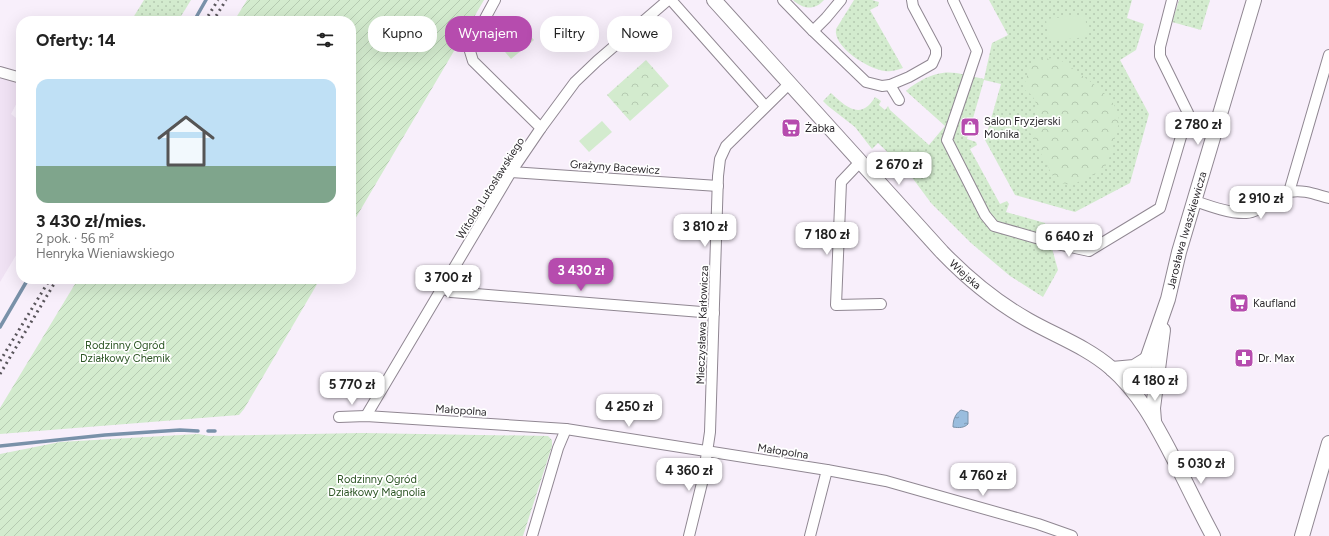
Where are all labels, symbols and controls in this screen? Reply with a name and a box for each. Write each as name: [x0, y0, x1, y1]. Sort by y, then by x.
chip: Kupno: [368, 16, 437, 52]
chip: Wynajem: [445, 16, 532, 52]
chip: Filtry: [540, 16, 599, 52]
chip: Nowe: [607, 16, 672, 52]
icon: filters: [314, 29, 336, 51]
text: Oferty: 14: [36, 30, 115, 50]
icon: home: [150, 105, 222, 177]
pin: 2 780 zł: [1157, 112, 1239, 146]
place label: Salon Fryzjerski Monika: [984, 115, 1060, 141]
shop icon: Salon Fryzjerski Monika: [959, 116, 981, 138]
supermarket icon: Żabka: [780, 117, 802, 139]
text: 2 780 zł: [1174, 117, 1222, 132]
place label: Żabka: [805, 122, 835, 135]
street label: Witolda Lutosławskiego: [454, 135, 527, 241]
pin: 2 670 zł: [858, 152, 940, 186]
text: 2 670 zł: [876, 157, 922, 172]
street label: Grażyny Bacewicz: [570, 158, 660, 177]
street label: Jarosława Iwaszkiewicza: [1165, 170, 1210, 290]
pin: 2 910 zł: [1220, 186, 1302, 220]
text: 2 910 zł: [1238, 191, 1284, 206]
text: 3 430 zł/mies.: [36, 211, 146, 231]
pin: 3 810 zł: [664, 214, 746, 248]
text: 3 810 zł: [682, 219, 728, 234]
pin: 7 180 zł: [786, 222, 868, 256]
pin: 6 640 zł: [1028, 224, 1110, 258]
text: 7 180 zł: [804, 227, 850, 242]
text: 6 640 zł: [1045, 229, 1093, 244]
text: 2 pok. · 56 m²: [36, 231, 114, 246]
text: Henryka Wieniawskiego: [36, 246, 175, 261]
street label: Wiejska: [946, 257, 983, 292]
pin: 3 430 zł: [540, 258, 622, 292]
text: 3 430 zł: [557, 263, 605, 278]
pin: 3 700 zł: [407, 265, 489, 299]
street label: Mieczysława Karłowicza: [694, 265, 711, 385]
text: 3 700 zł: [424, 270, 472, 285]
supermarket icon: Kaufland: [1228, 292, 1250, 314]
place label: Kaufland: [1253, 297, 1296, 310]
park label: Rodzinny Ogród Działkowy Chemik: [80, 339, 171, 365]
pharmacy icon: Dr. Max: [1233, 347, 1255, 369]
place label: Dr. Max: [1258, 352, 1295, 365]
pin: 4 180 zł: [1114, 368, 1196, 402]
pin: 5 770 zł: [311, 372, 393, 406]
text: 4 180 zł: [1132, 373, 1178, 388]
text: 5 770 zł: [329, 377, 375, 392]
pin: 4 250 zł: [588, 394, 670, 428]
text: 4 250 zł: [605, 399, 653, 414]
street label: Małopolna: [435, 402, 487, 419]
street label: Małopolna: [756, 441, 809, 462]
pin: 5 030 zł: [1160, 451, 1242, 485]
text: 5 030 zł: [1177, 456, 1225, 471]
pin: 4 360 zł: [648, 458, 730, 492]
text: 4 360 zł: [665, 463, 713, 478]
pin: 4 760 zł: [942, 463, 1024, 497]
text: 4 760 zł: [959, 468, 1007, 483]
park label: Rodzinny Ogród Działkowy Magnolia: [328, 473, 426, 499]

